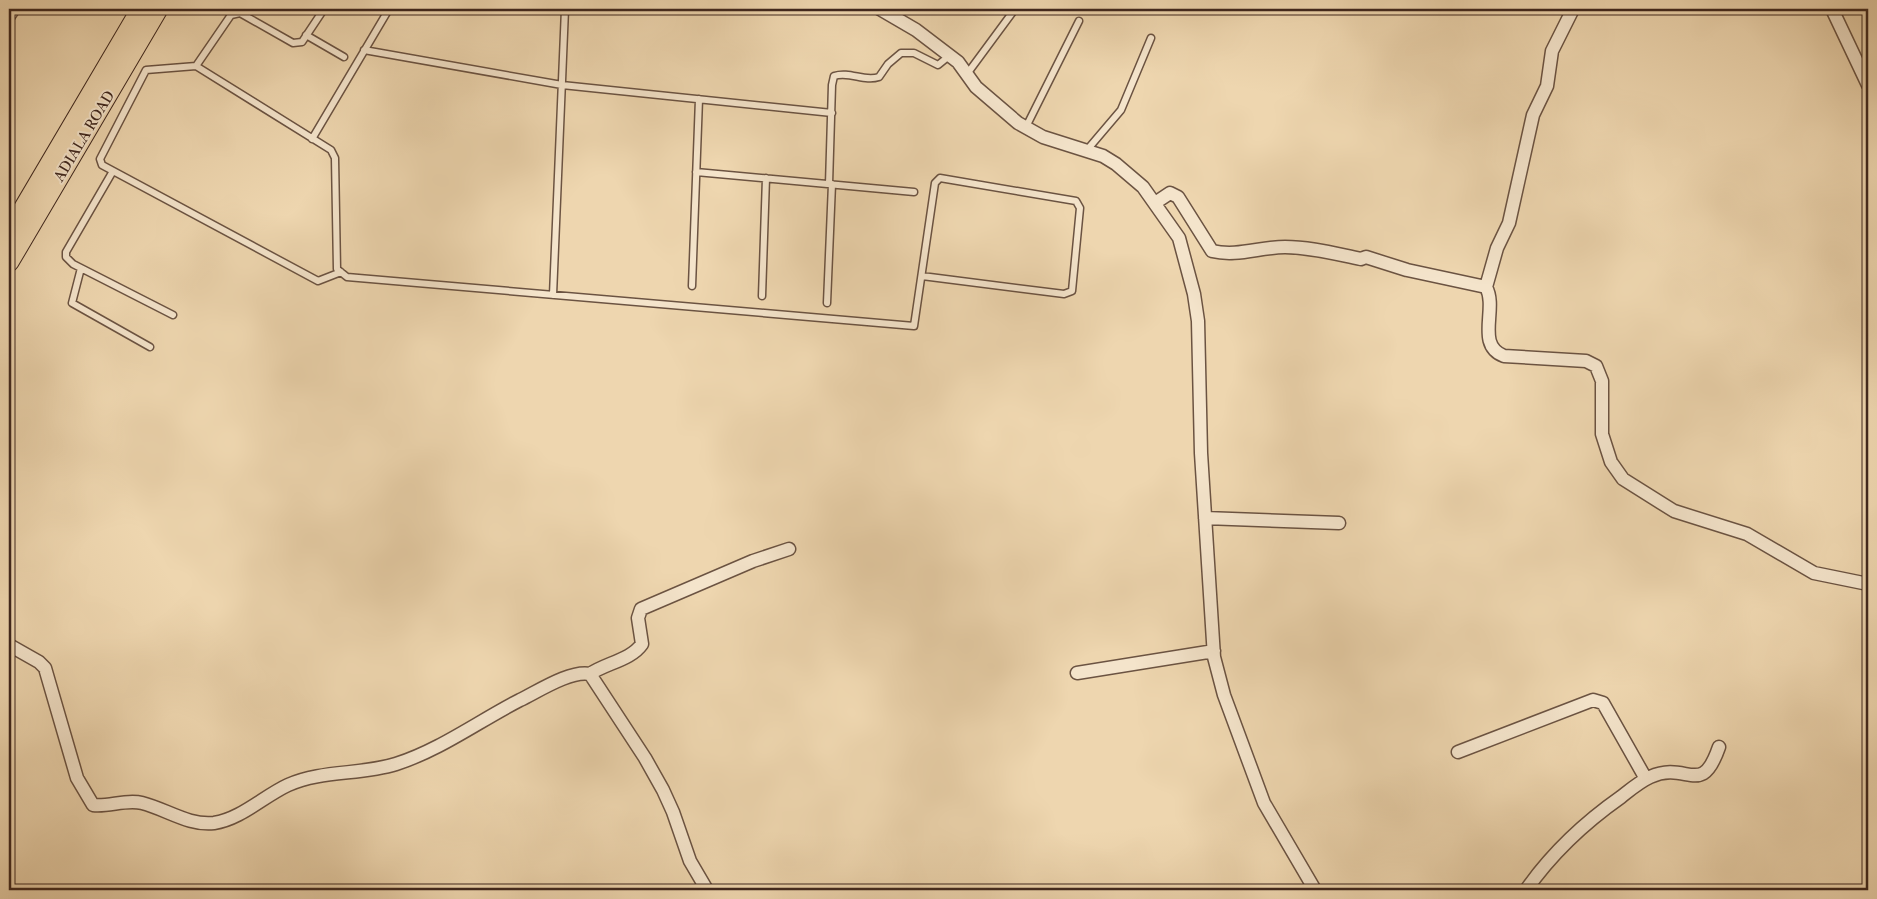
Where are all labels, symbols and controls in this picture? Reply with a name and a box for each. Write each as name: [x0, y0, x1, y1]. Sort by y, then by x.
street label: ADIALA ROAD: [49, 87, 118, 186]

